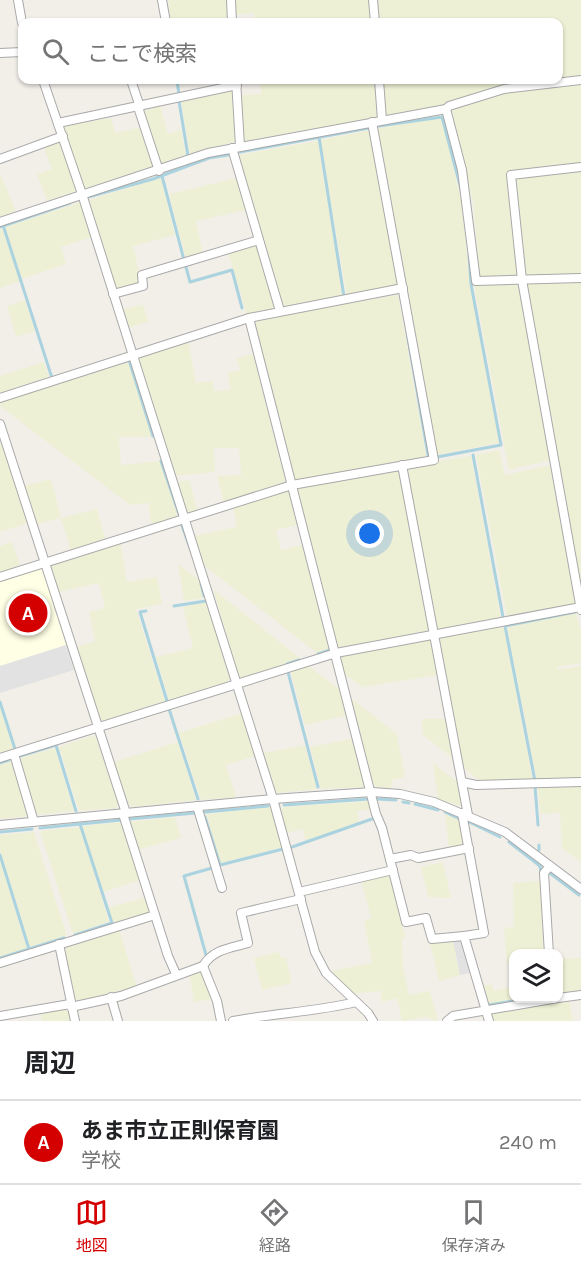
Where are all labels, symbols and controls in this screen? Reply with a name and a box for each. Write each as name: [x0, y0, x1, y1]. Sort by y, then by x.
search box: [18, 18, 563, 84]
icon: search: [39, 35, 72, 68]
text: ここで検索: [87, 41, 197, 67]
your location: [355, 519, 384, 548]
pin: A: [9, 590, 48, 636]
map controls: [509, 949, 563, 1003]
button: layers: [509, 949, 563, 1003]
text: 周辺: [24, 1048, 76, 1079]
text: あま市立正則保育園: [81, 1118, 279, 1144]
text: A: [37, 1131, 50, 1154]
text: 240 m: [499, 1131, 557, 1154]
text: 学校: [81, 1149, 121, 1172]
tab: 地図: [75, 1196, 108, 1256]
tab: 経路: [258, 1196, 291, 1256]
tab: 保存済み: [442, 1196, 506, 1256]

